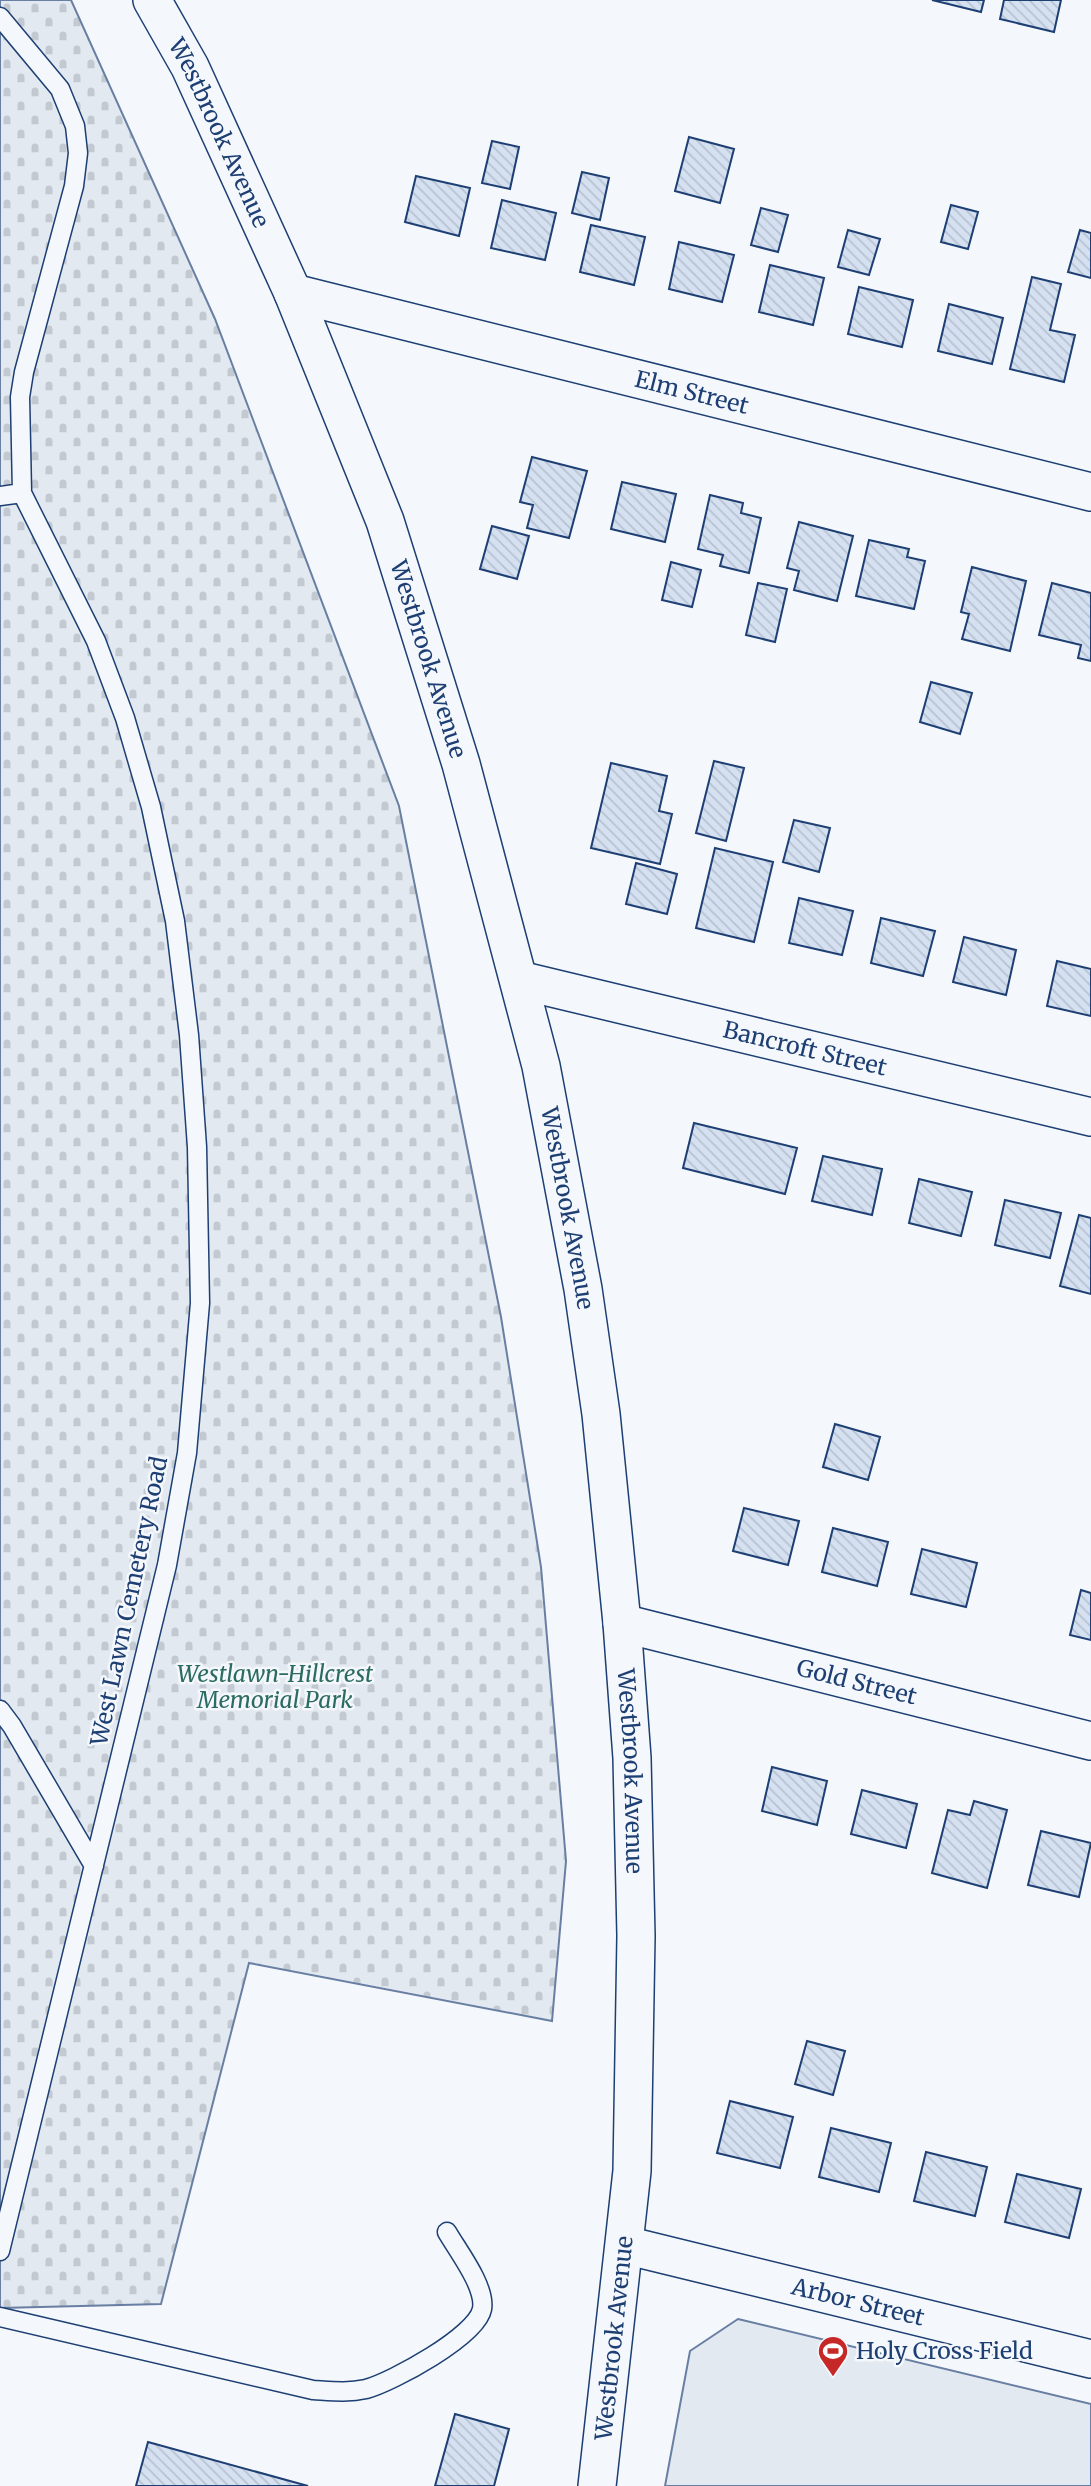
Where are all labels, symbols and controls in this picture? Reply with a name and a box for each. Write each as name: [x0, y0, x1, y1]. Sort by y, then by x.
street label: Westbrook Avenue: [162, 32, 276, 232]
street label: Elm Street: [632, 364, 752, 420]
street label: Westbrook Avenue: [384, 556, 473, 761]
street label: Bancroft Street: [720, 1014, 890, 1082]
street label: Westbrook Avenue: [535, 1103, 601, 1311]
street label: West Lawn Cemetery Road: [83, 1453, 173, 1749]
street label: Gold Street: [794, 1653, 920, 1711]
park label: Westlawn-Hillcrest Memorial Park: [177, 1659, 373, 1714]
street label: Westbrook Avenue: [611, 1666, 650, 1874]
street label: Westbrook Avenue: [588, 2234, 639, 2443]
street label: Arbor Street: [788, 2271, 928, 2332]
sports icon: Holy Cross Field: [816, 2334, 850, 2378]
place label: Holy Cross Field: [856, 2336, 1033, 2365]

